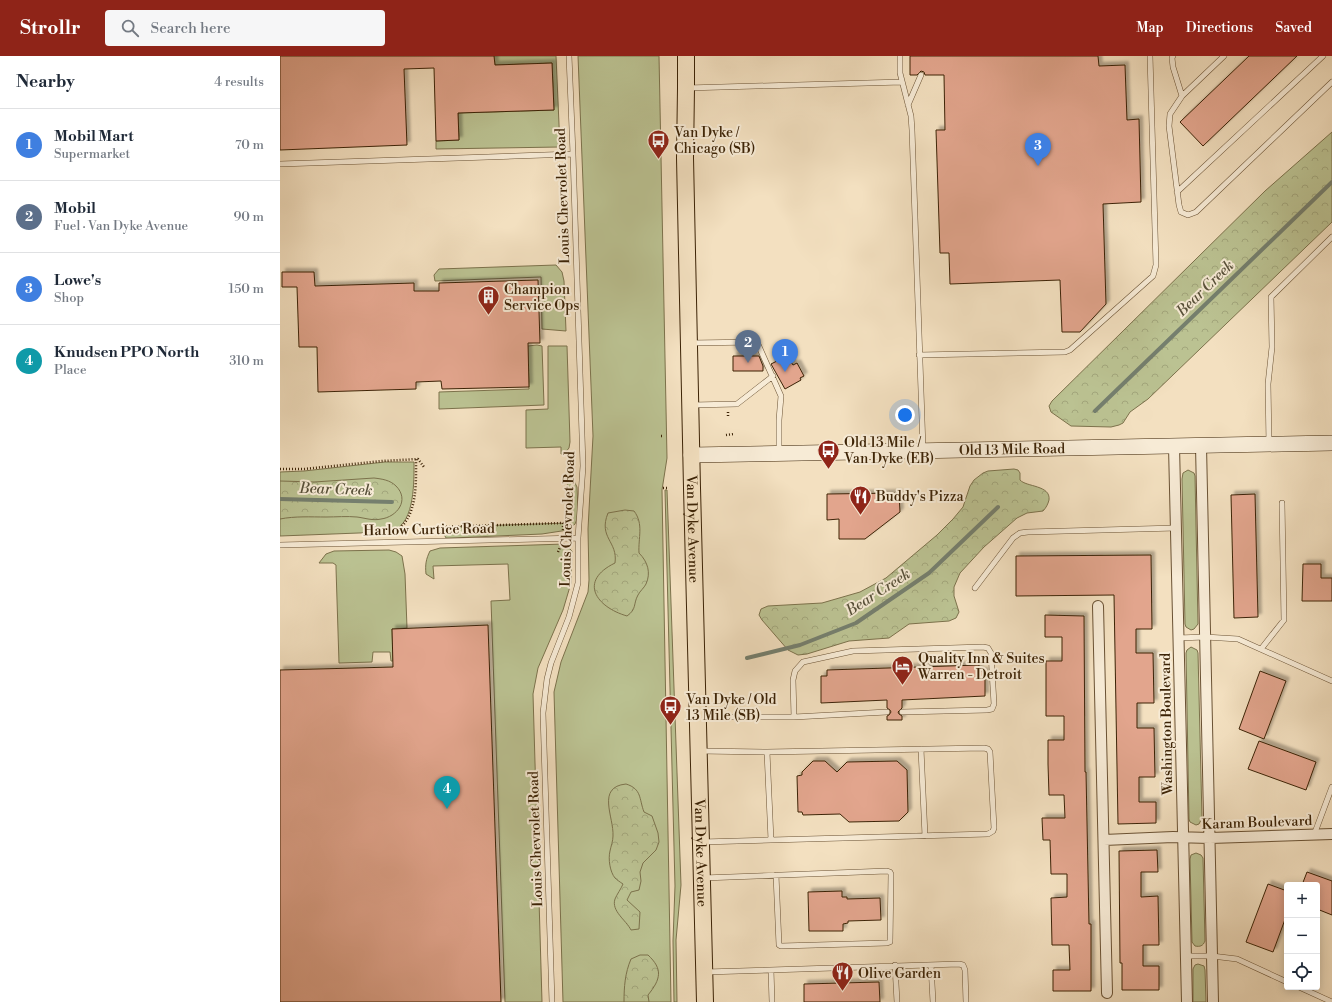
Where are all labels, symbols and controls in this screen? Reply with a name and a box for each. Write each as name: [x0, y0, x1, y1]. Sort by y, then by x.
search box: [105, 10, 385, 46]
text: Strollr: [20, 16, 81, 40]
icon: search: [119, 17, 141, 39]
text: Search here: [151, 19, 231, 38]
text: Map: [1136, 19, 1164, 37]
text: Directions: [1186, 19, 1253, 37]
text: Saved: [1275, 19, 1312, 37]
text: Nearby: [16, 71, 75, 93]
text: 4 results: [214, 74, 264, 90]
place label: Van Dyke / Chicago (SB): [673, 124, 755, 158]
text: Mobil Mart: [54, 127, 134, 146]
bus stop icon: Van Dyke / Chicago (SB): [646, 127, 672, 160]
street label: Louis Chevrolet Road: [552, 128, 574, 264]
pin: 3: [1025, 133, 1051, 166]
text: 1: [26, 137, 32, 153]
text: 70 m: [235, 137, 264, 153]
text: Supermarket: [54, 146, 130, 162]
text: Mobil: [54, 199, 96, 218]
text: 2: [25, 209, 33, 225]
text: 90 m: [233, 209, 264, 225]
text: Fuel · Van Dyke Avenue: [54, 218, 188, 234]
water label: Bear Creek: [1172, 256, 1238, 321]
text: Lowe's: [54, 271, 101, 290]
text: 3: [25, 281, 33, 297]
text: 150 m: [229, 281, 264, 297]
place label: Champion Service Ops: [504, 281, 580, 315]
building icon: Champion Service Ops: [476, 284, 502, 317]
text: Shop: [54, 290, 84, 306]
pin: 2: [735, 330, 761, 363]
pin: 1: [772, 339, 798, 372]
text: Knudsen PPO North: [54, 343, 199, 362]
text: 4: [25, 353, 33, 369]
text: 310 m: [229, 353, 264, 369]
text: Place: [54, 362, 86, 378]
your location: [895, 405, 915, 425]
place label: Old 13 Mile / Van Dyke (EB): [843, 434, 934, 468]
bus stop icon: Old 13 Mile / Van Dyke (EB): [816, 437, 842, 470]
street label: Old 13 Mile Road: [959, 440, 1065, 460]
street label: Louis Chevrolet Road: [557, 451, 579, 587]
street label: Van Dyke Avenue: [682, 474, 702, 583]
water label: Bear Creek: [298, 479, 373, 500]
restaurant icon: Buddy's Pizza: [848, 483, 874, 516]
place label: Buddy's Pizza: [875, 488, 964, 506]
street label: Harlow Curtice Road: [363, 520, 495, 540]
water label: Bear Creek: [842, 564, 914, 621]
place label: Quality Inn & Suites Warren - Detroit: [917, 650, 1045, 684]
hotel icon: Quality Inn & Suites Warren - Detroit: [890, 653, 916, 686]
street label: Washington Boulevard: [1157, 653, 1177, 796]
place label: Van Dyke / Old 13 Mile (SB): [685, 691, 777, 725]
bus stop icon: Van Dyke / Old 13 Mile (SB): [658, 694, 684, 727]
street label: Louis Chevrolet Road: [525, 771, 547, 907]
pin: 4: [434, 776, 460, 809]
street label: Van Dyke Avenue: [690, 798, 711, 907]
street label: Karam Boulevard: [1201, 812, 1313, 834]
map controls: [1284, 882, 1320, 990]
button: +: [1284, 882, 1320, 918]
button: −: [1284, 918, 1320, 954]
button: locate: [1284, 954, 1320, 990]
restaurant icon: Olive Garden: [829, 960, 855, 993]
place label: Olive Garden: [858, 965, 942, 983]

